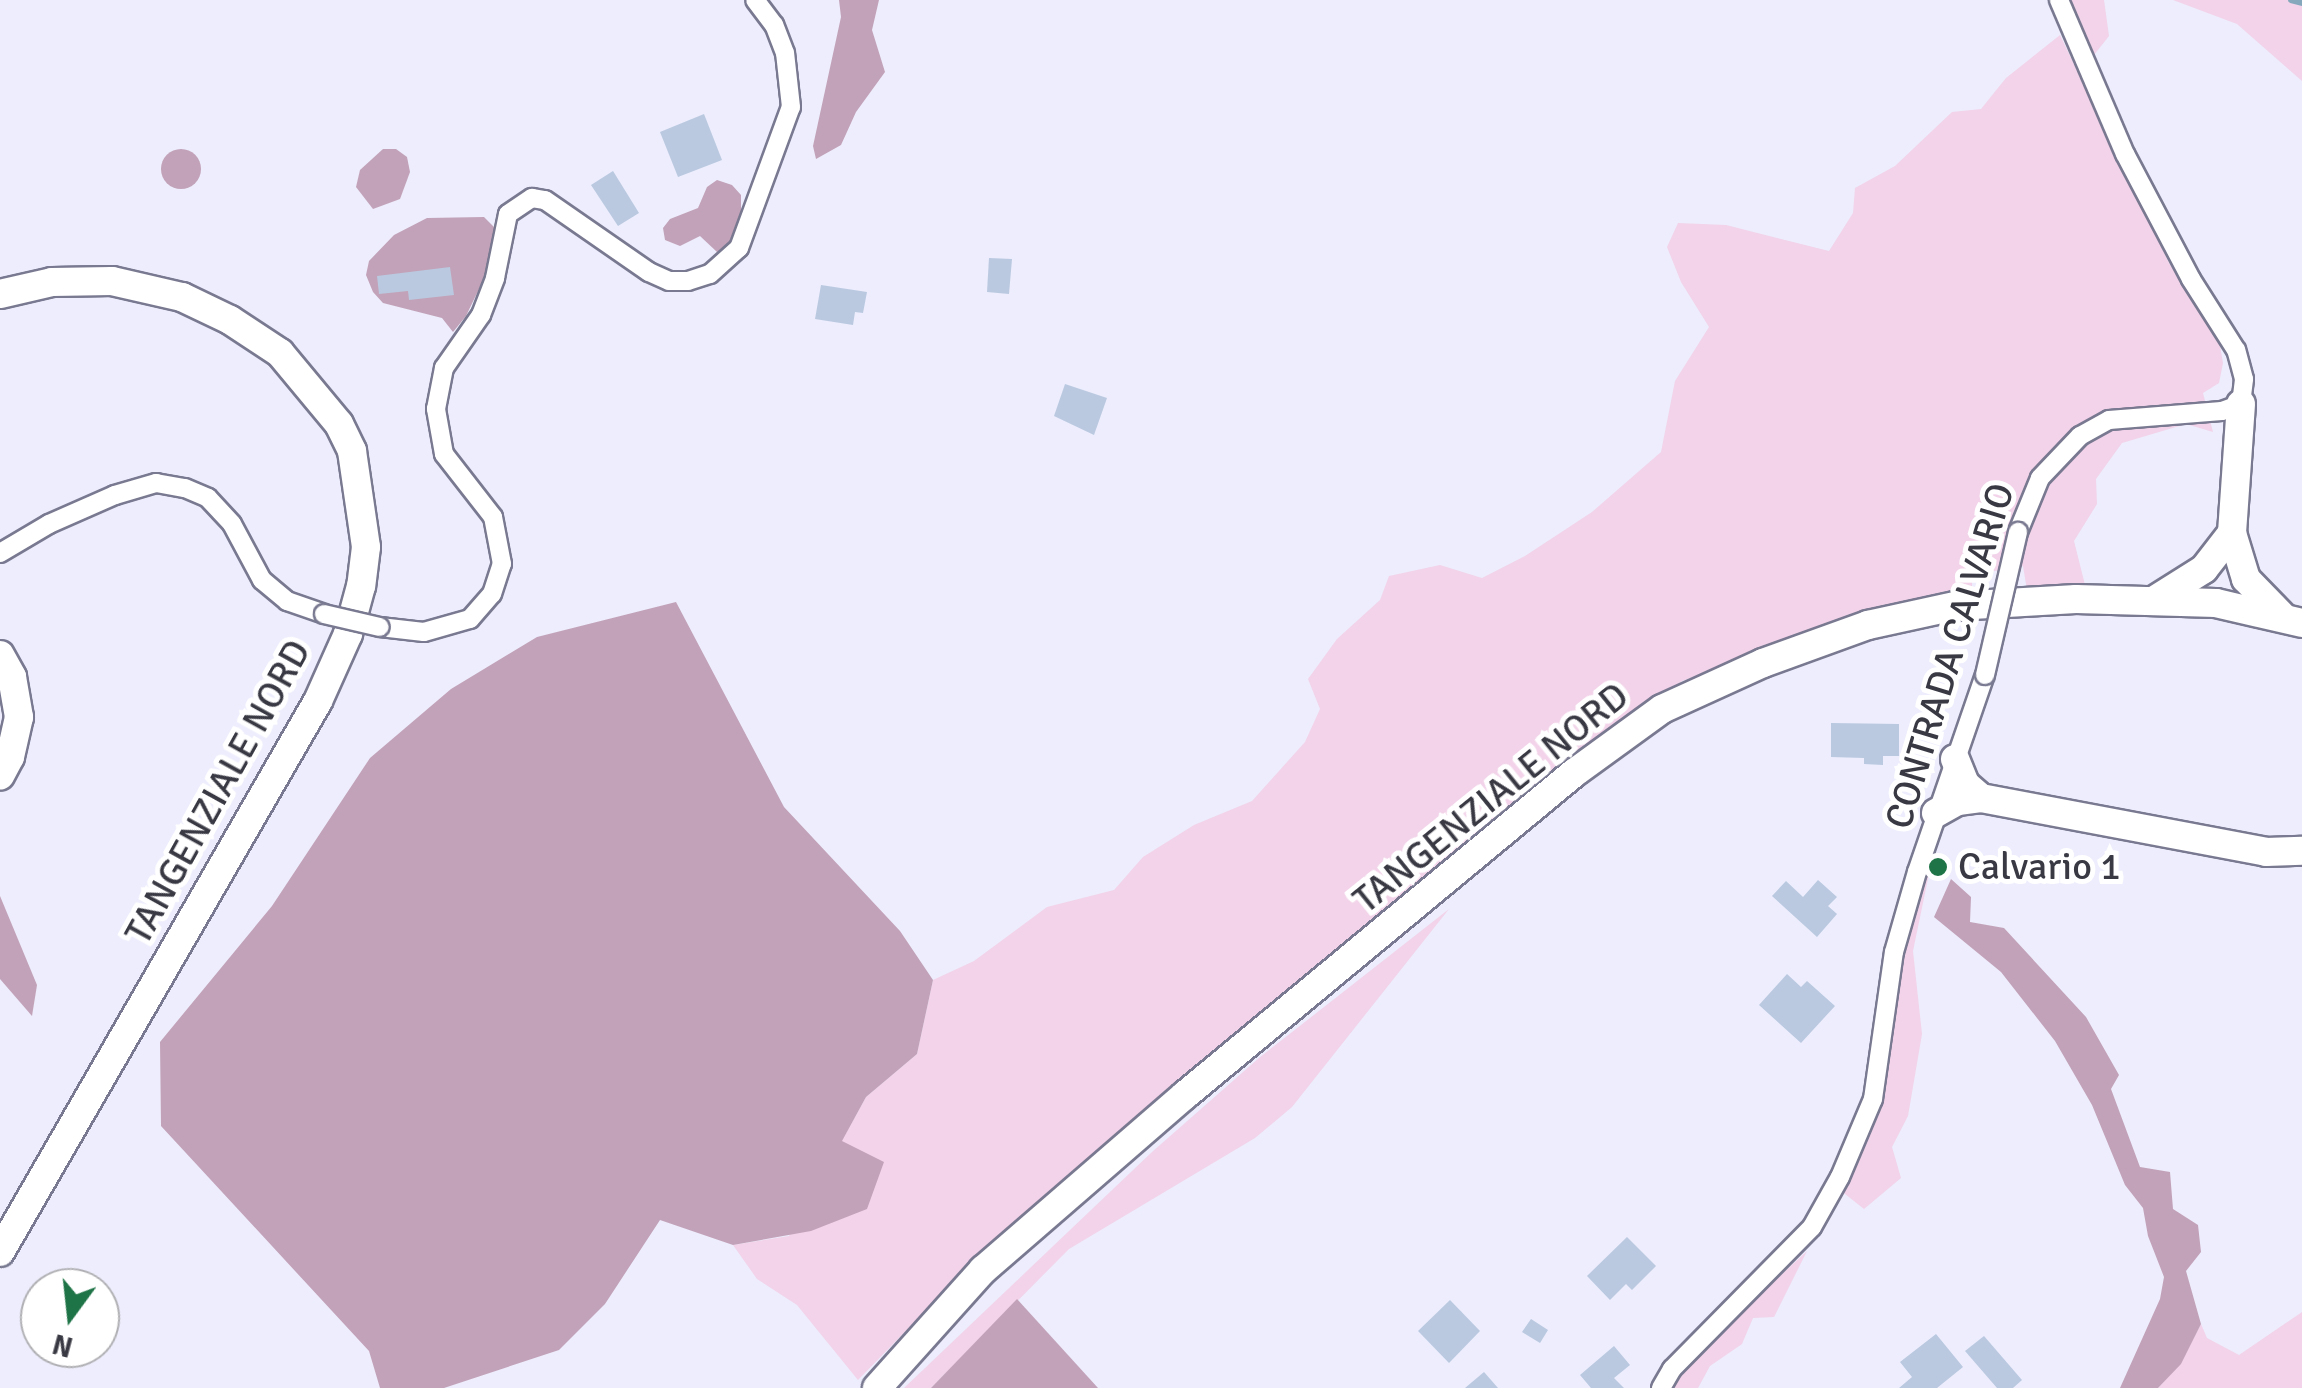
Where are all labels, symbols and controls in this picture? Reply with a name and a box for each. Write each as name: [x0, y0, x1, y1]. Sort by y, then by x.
street label: CONTRADA CALVARIO: [1876, 478, 2024, 834]
street label: TANGENZIALE NORD: [116, 632, 320, 952]
street label: TANGENZIALE NORD: [1344, 673, 1638, 923]
place label: Calvario 1: [1958, 844, 2121, 890]
marker: Calvario 1: [1927, 856, 1949, 878]
north arrow: [20, 1268, 120, 1368]
text: N: [49, 1326, 77, 1364]

